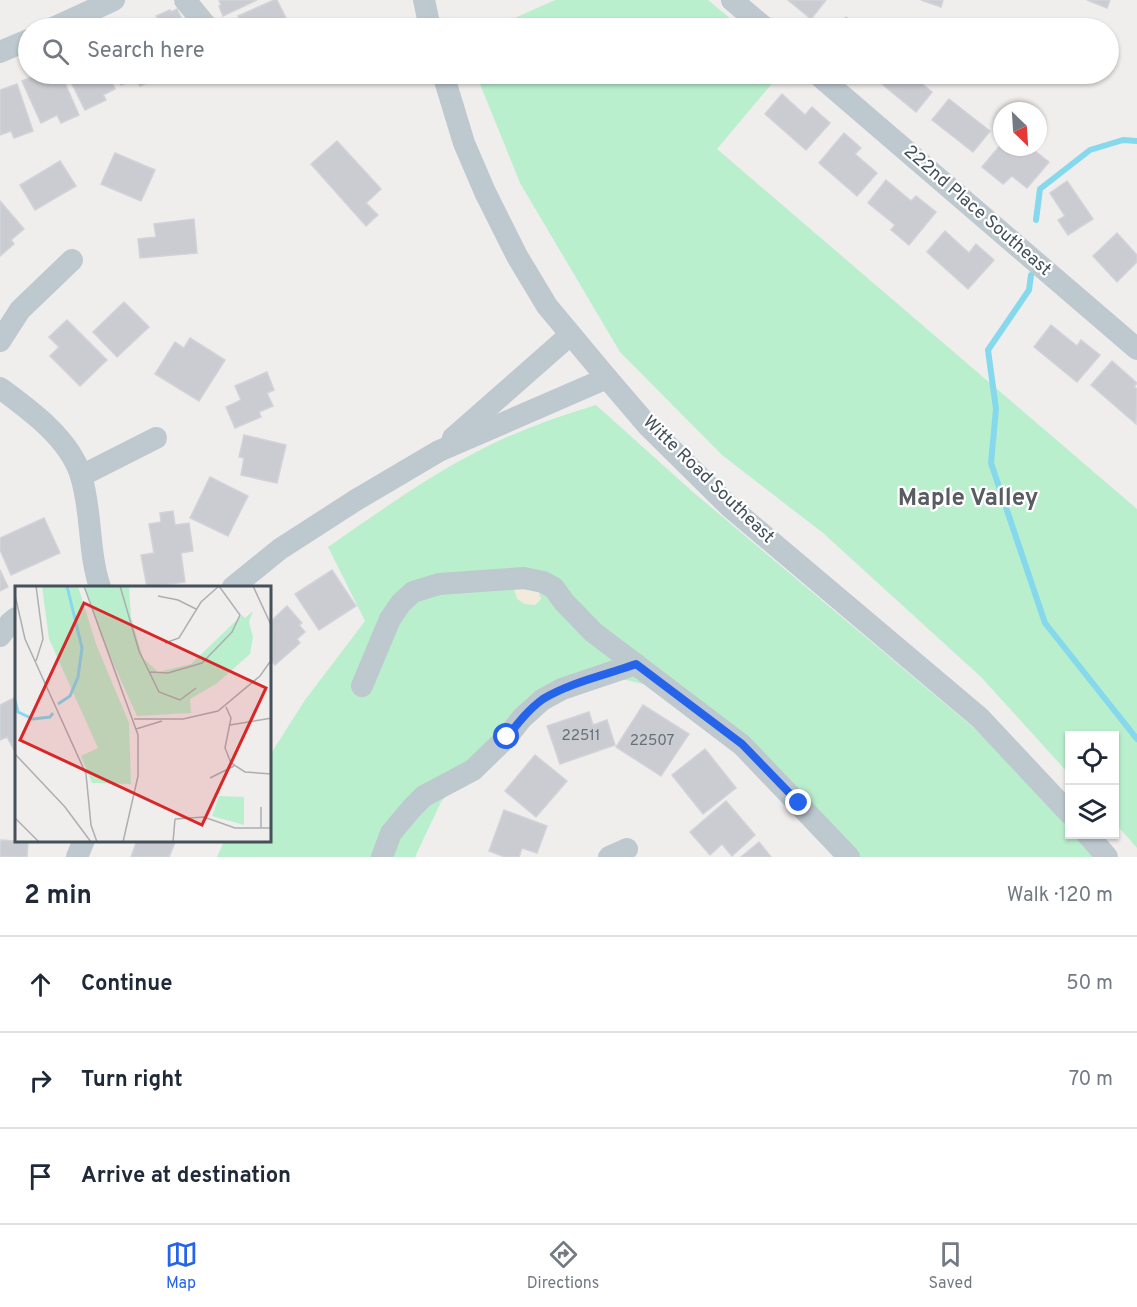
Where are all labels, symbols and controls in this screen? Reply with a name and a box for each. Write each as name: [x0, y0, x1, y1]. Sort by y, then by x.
search box: [18, 18, 1119, 84]
icon: search: [39, 35, 72, 68]
text: Search here: [87, 38, 205, 65]
north arrow: [993, 102, 1047, 156]
street label: 222nd Place Southeast: [898, 141, 1056, 281]
street label: Witte Road Southeast: [637, 411, 779, 549]
district label: Maple Valley: [898, 484, 1038, 514]
inset map: [15, 586, 272, 842]
route start: [493, 723, 519, 749]
house number: 22511: [562, 727, 600, 746]
map controls: [1065, 731, 1119, 839]
button: locate: [1065, 731, 1119, 785]
house number: 22507: [630, 732, 674, 751]
button: layers: [1065, 785, 1119, 839]
route end: [785, 789, 811, 815]
text: 2 min: [24, 880, 92, 913]
text: Walk · 120 m: [1007, 883, 1113, 909]
icon: ahead: [24, 968, 57, 1001]
text: Continue: [81, 971, 172, 998]
text: 50 m: [1066, 971, 1113, 997]
icon: right: [24, 1064, 57, 1097]
text: Turn right: [81, 1067, 183, 1094]
text: 70 m: [1069, 1067, 1113, 1093]
icon: arrive: [24, 1160, 57, 1193]
text: Arrive at destination: [81, 1163, 291, 1190]
tab: Map: [165, 1238, 198, 1294]
tab: Directions: [527, 1238, 599, 1294]
tab: Saved: [928, 1238, 972, 1294]

